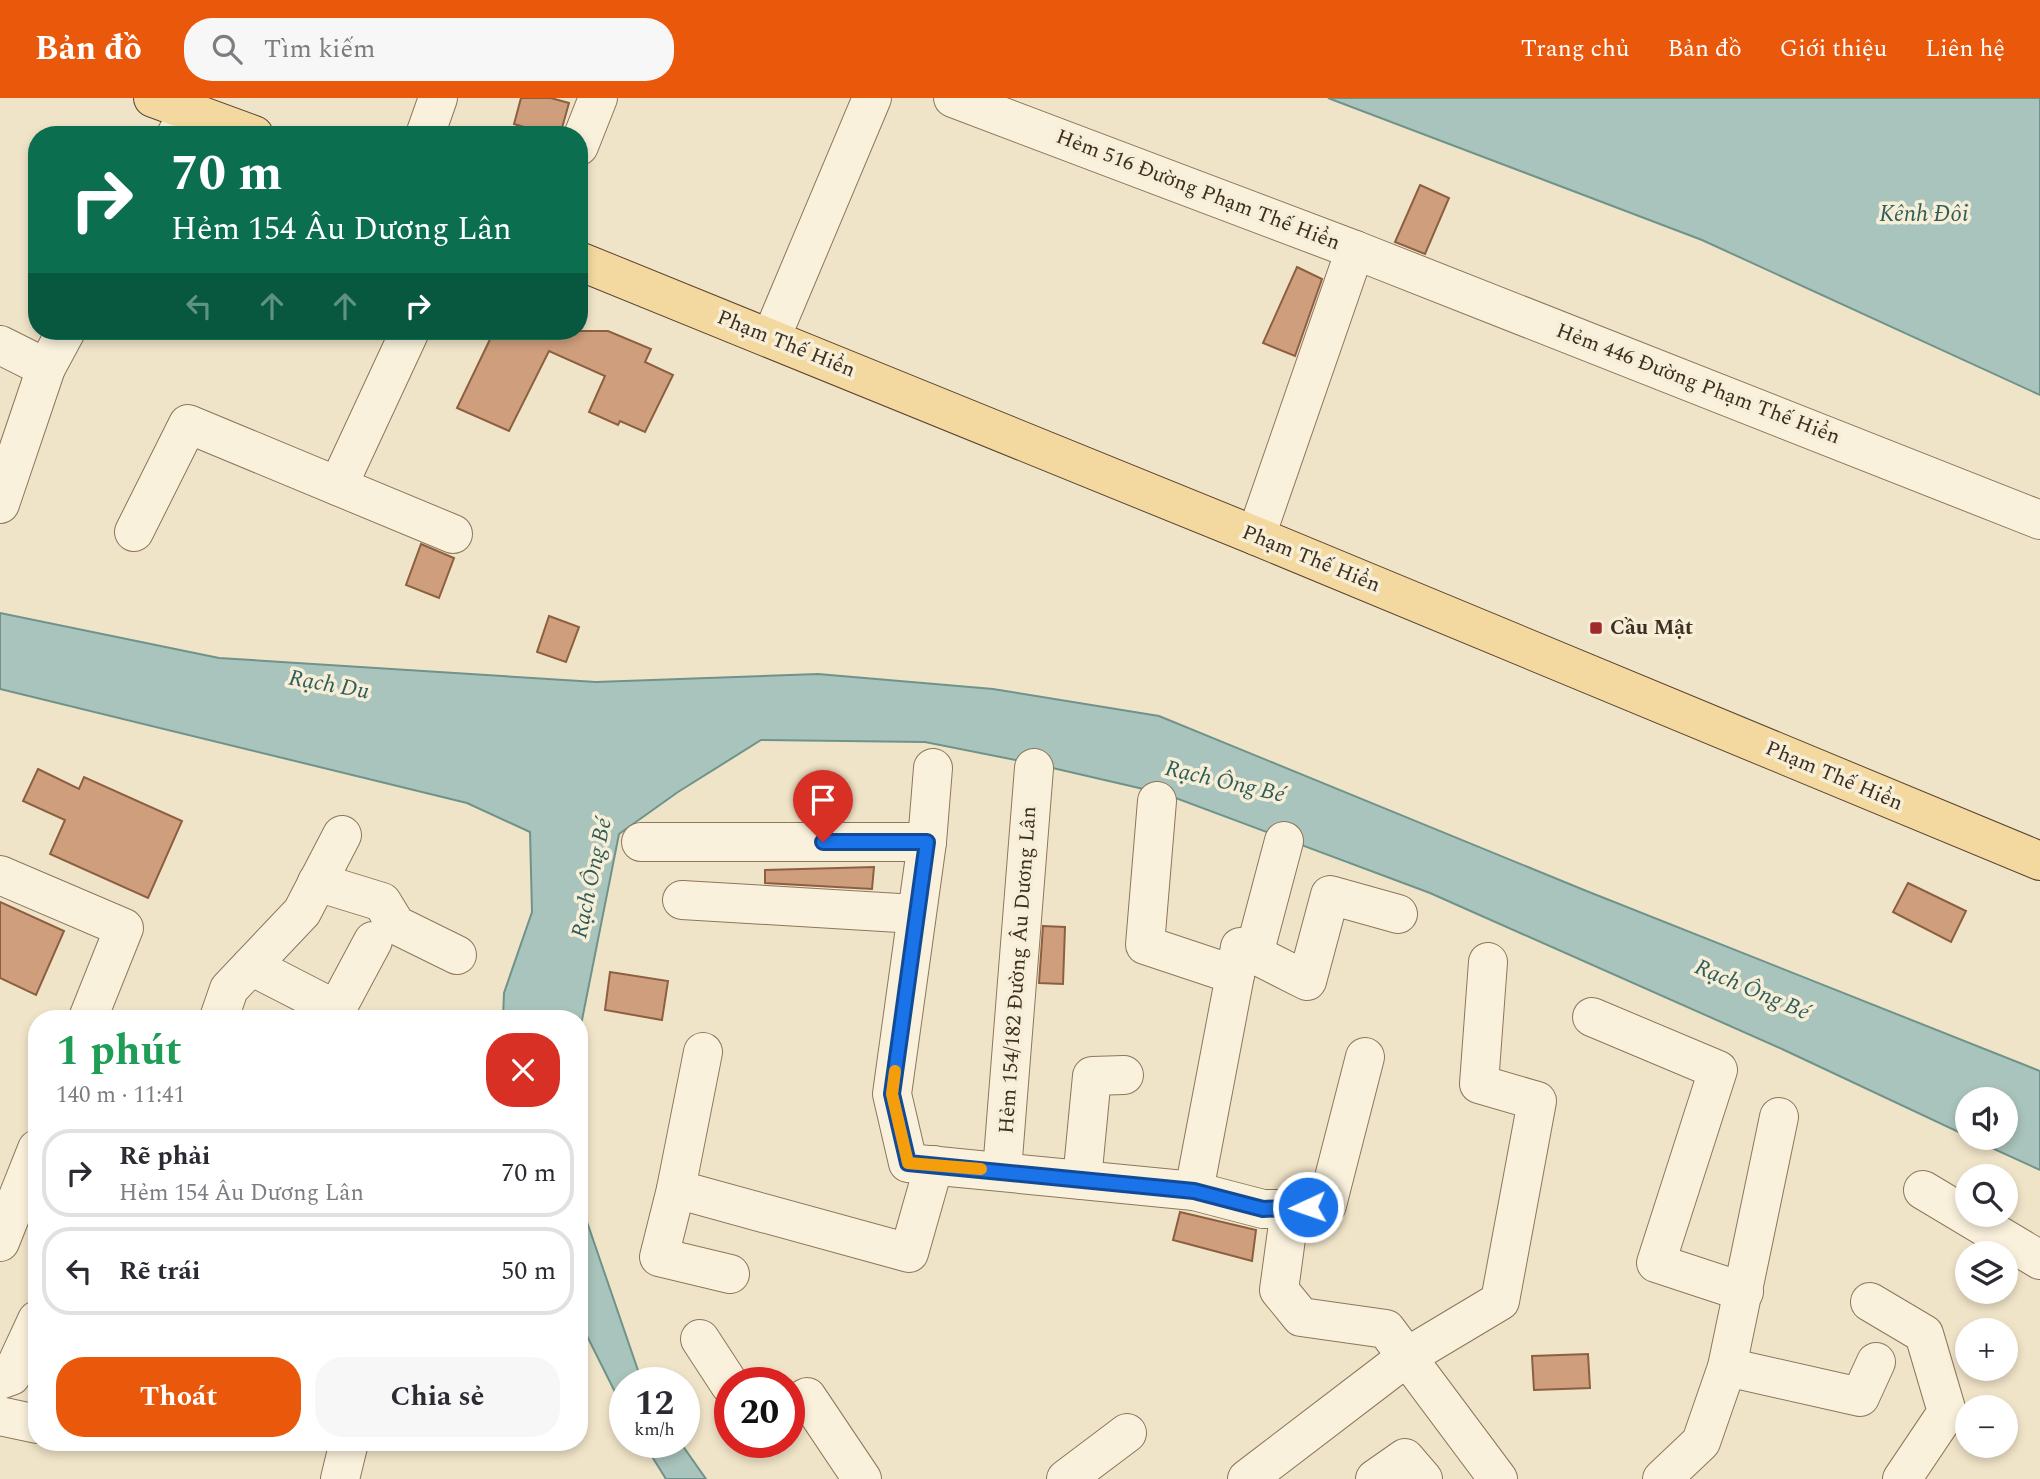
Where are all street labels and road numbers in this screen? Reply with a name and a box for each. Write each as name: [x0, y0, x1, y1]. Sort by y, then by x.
street label: Hẻm 516 Đường Phạm Thế Hiển: [1051, 121, 1345, 259]
street label: Phạm Thế Hiển: [712, 302, 860, 386]
street label: Hẻm 446 Đường Phạm Thế Hiển: [1551, 315, 1845, 453]
street label: Phạm Thế Hiển: [1237, 517, 1385, 601]
street label: Phạm Thế Hiển: [1760, 733, 1908, 819]
street label: Hẻm 154/182 Đường Âu Dương Lân: [991, 805, 1045, 1135]

